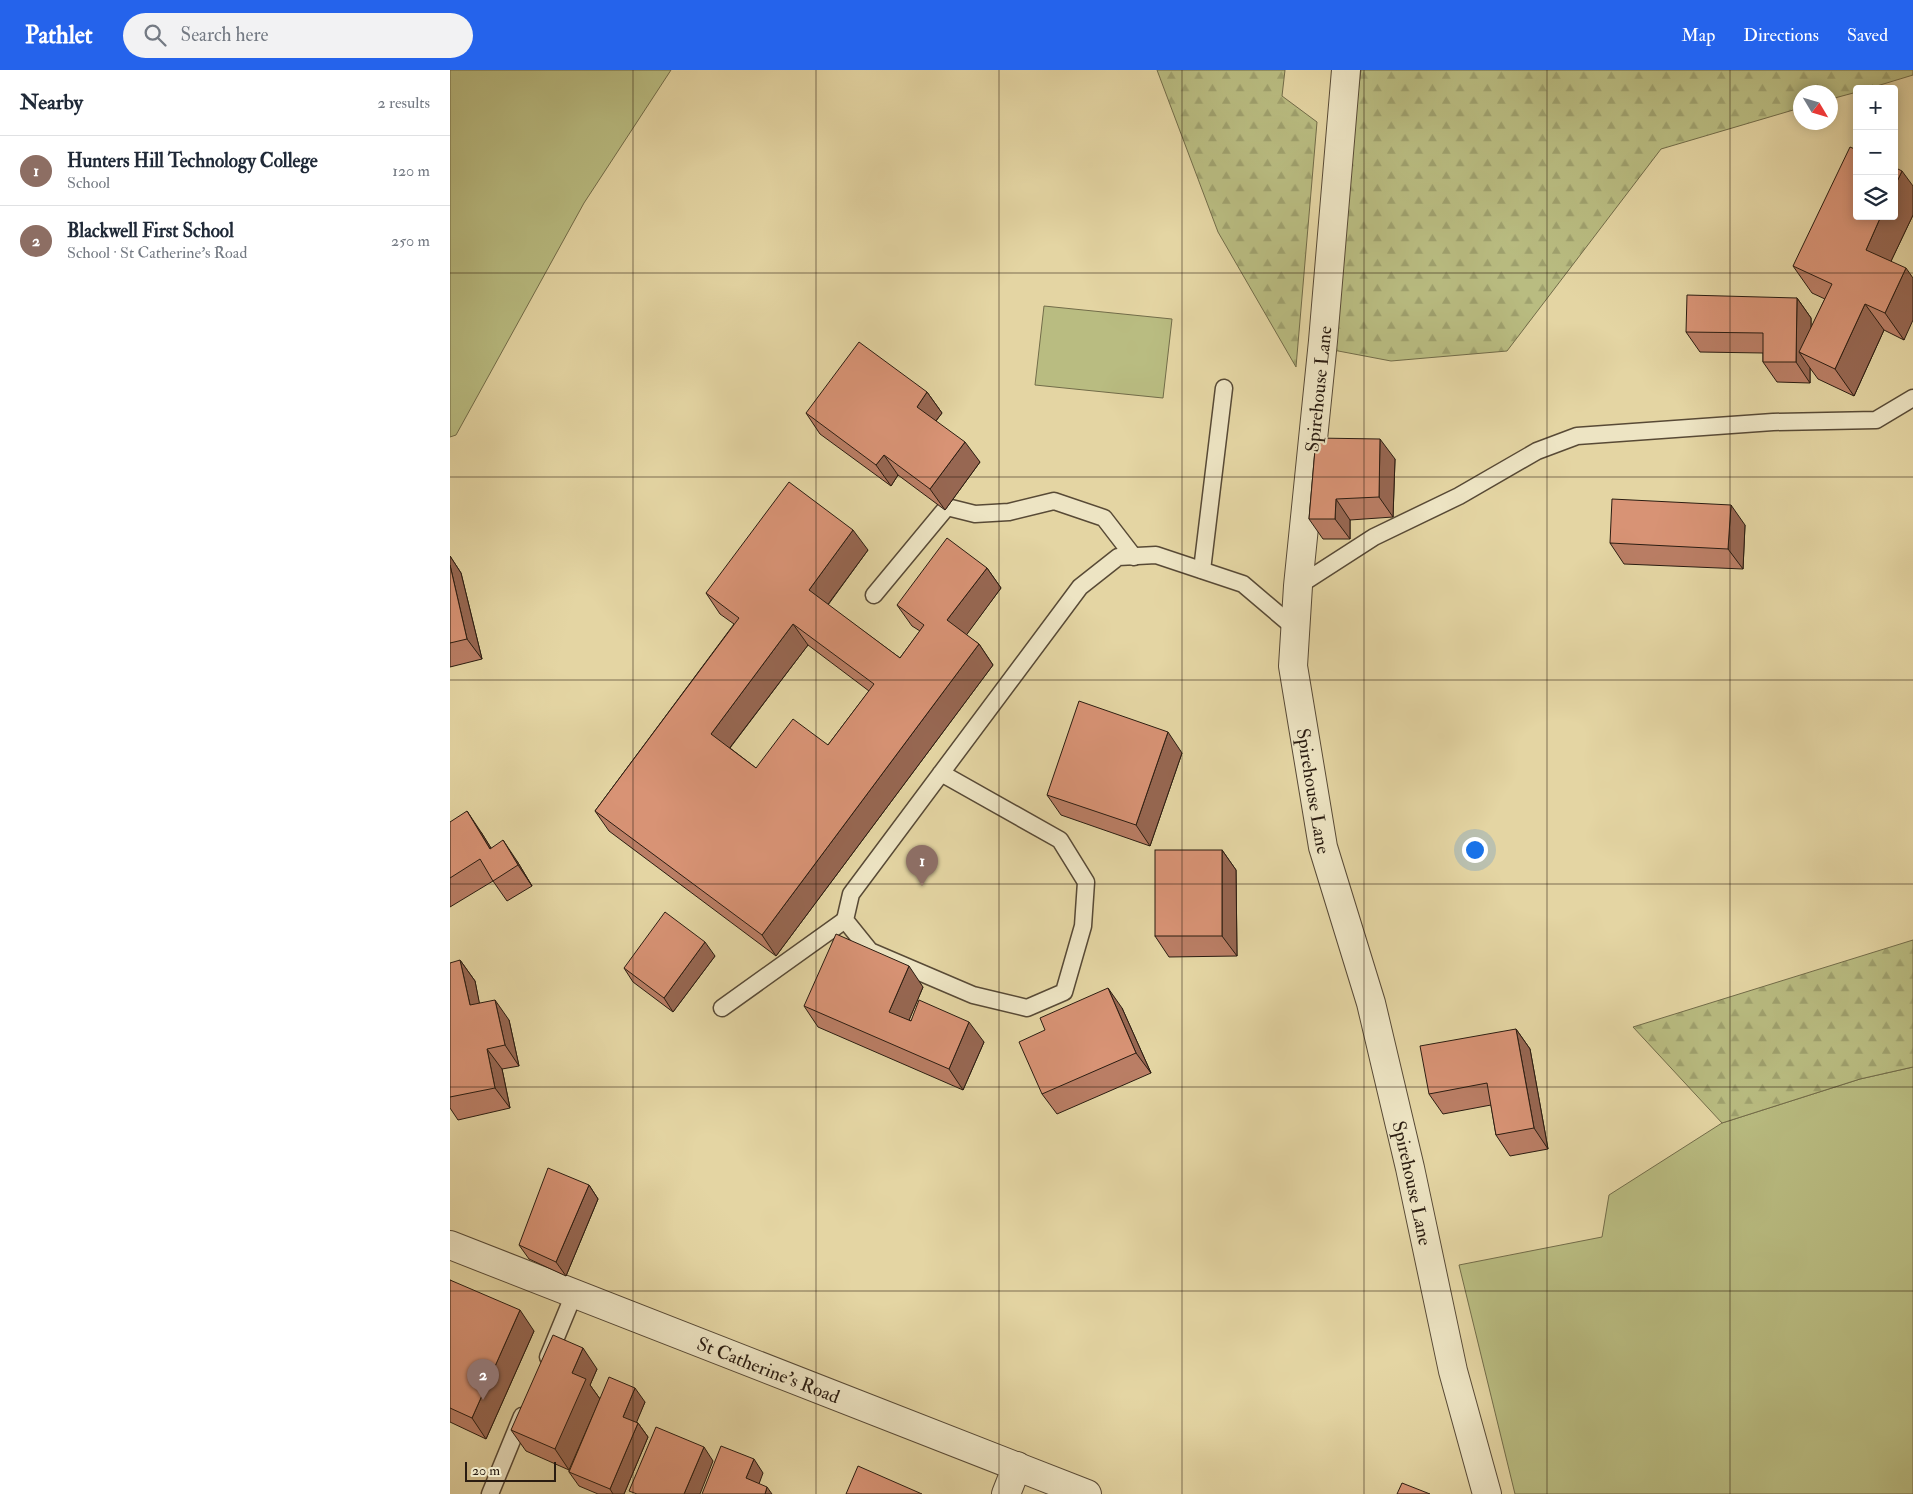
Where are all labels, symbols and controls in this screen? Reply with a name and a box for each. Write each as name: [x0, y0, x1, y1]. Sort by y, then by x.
search box: [123, 13, 473, 58]
text: Pathlet: [25, 20, 93, 51]
icon: search: [141, 21, 169, 49]
text: Search here: [181, 23, 268, 47]
text: Map: [1682, 24, 1715, 47]
text: Directions: [1743, 24, 1819, 47]
text: Saved: [1847, 24, 1888, 47]
north arrow: [1793, 85, 1838, 130]
map controls: [1853, 85, 1898, 220]
button: +: [1853, 85, 1898, 130]
text: Nearby: [20, 89, 83, 116]
text: 2 results: [377, 93, 430, 113]
button: −: [1853, 130, 1898, 175]
text: Hunters Hill Technology College: [67, 149, 318, 173]
text: 1: [33, 161, 39, 181]
text: 120 m: [392, 161, 430, 181]
text: School: [67, 173, 110, 193]
button: layers: [1853, 175, 1898, 220]
text: Blackwell First School: [67, 219, 234, 243]
text: 2: [32, 231, 40, 251]
text: 250 m: [391, 231, 430, 251]
text: School · St Catherine's Road: [67, 243, 247, 263]
street label: Spirehouse Lane: [1300, 325, 1339, 454]
street label: Spirehouse Lane: [1290, 726, 1335, 857]
your location: [1462, 837, 1488, 863]
pin: 1: [906, 845, 938, 886]
street label: Spirehouse Lane: [1386, 1119, 1437, 1248]
street label: St Catherine's Road: [693, 1332, 844, 1409]
pin: 2: [467, 1359, 499, 1400]
scale bar: [465, 1459, 556, 1482]
text: 20 m: [472, 1462, 500, 1479]

